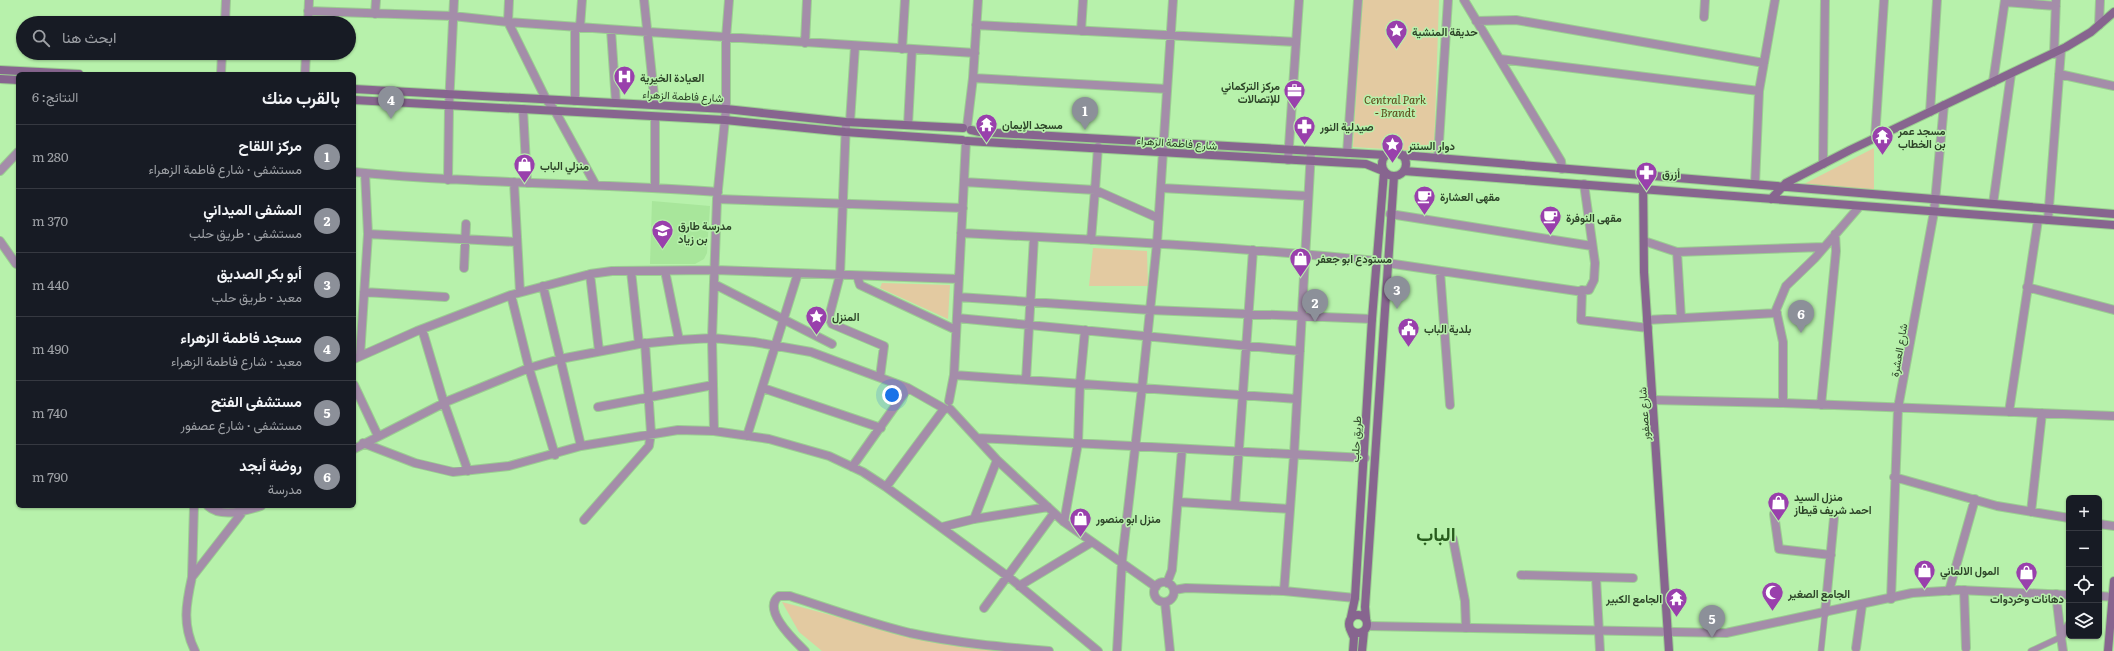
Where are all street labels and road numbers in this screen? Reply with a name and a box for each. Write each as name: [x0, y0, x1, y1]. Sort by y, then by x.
street label: شارع فاطمة الزهراء: [642, 85, 724, 106]
street label: شارع فاطمة الزهراء: [1136, 131, 1218, 154]
street label: شارع العشرة: [1885, 322, 1912, 378]
street label: شارع عصفور: [1633, 386, 1654, 442]
street label: طريق حلب: [1346, 415, 1364, 463]

